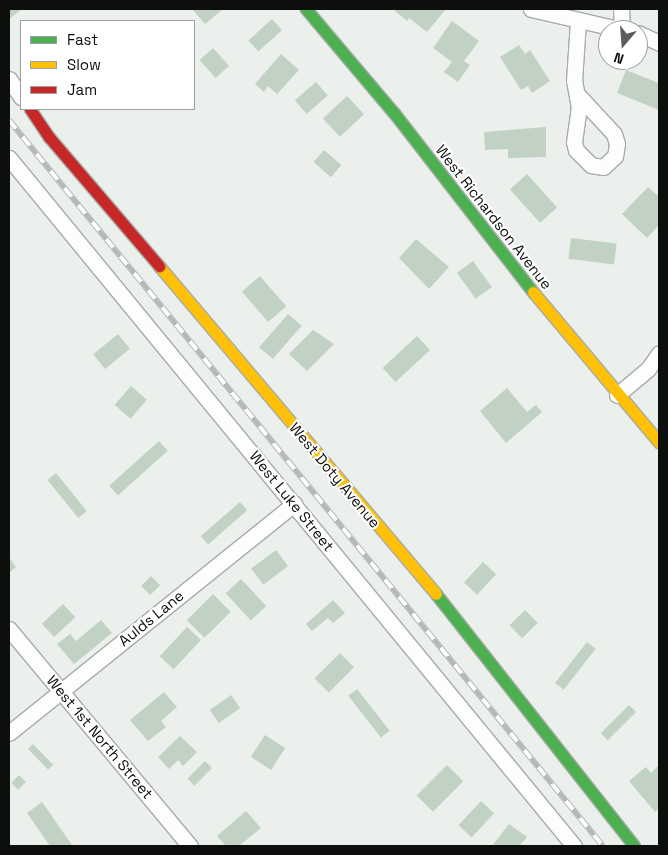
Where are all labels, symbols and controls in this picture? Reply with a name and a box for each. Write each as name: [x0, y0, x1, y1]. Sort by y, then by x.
legend: [20, 20, 195, 110]
north arrow: [598, 20, 648, 70]
text: Fast: [67, 30, 98, 49]
text: N: [611, 48, 626, 68]
text: Slow: [67, 55, 101, 74]
text: Jam: [67, 80, 97, 99]
street label: West Richardson Avenue: [432, 141, 556, 293]
street label: West Doty Avenue: [286, 419, 384, 531]
street label: West Luke Street: [246, 447, 338, 555]
street label: Aulds Lane: [115, 586, 187, 650]
street label: West 1st North Street: [43, 672, 157, 802]

